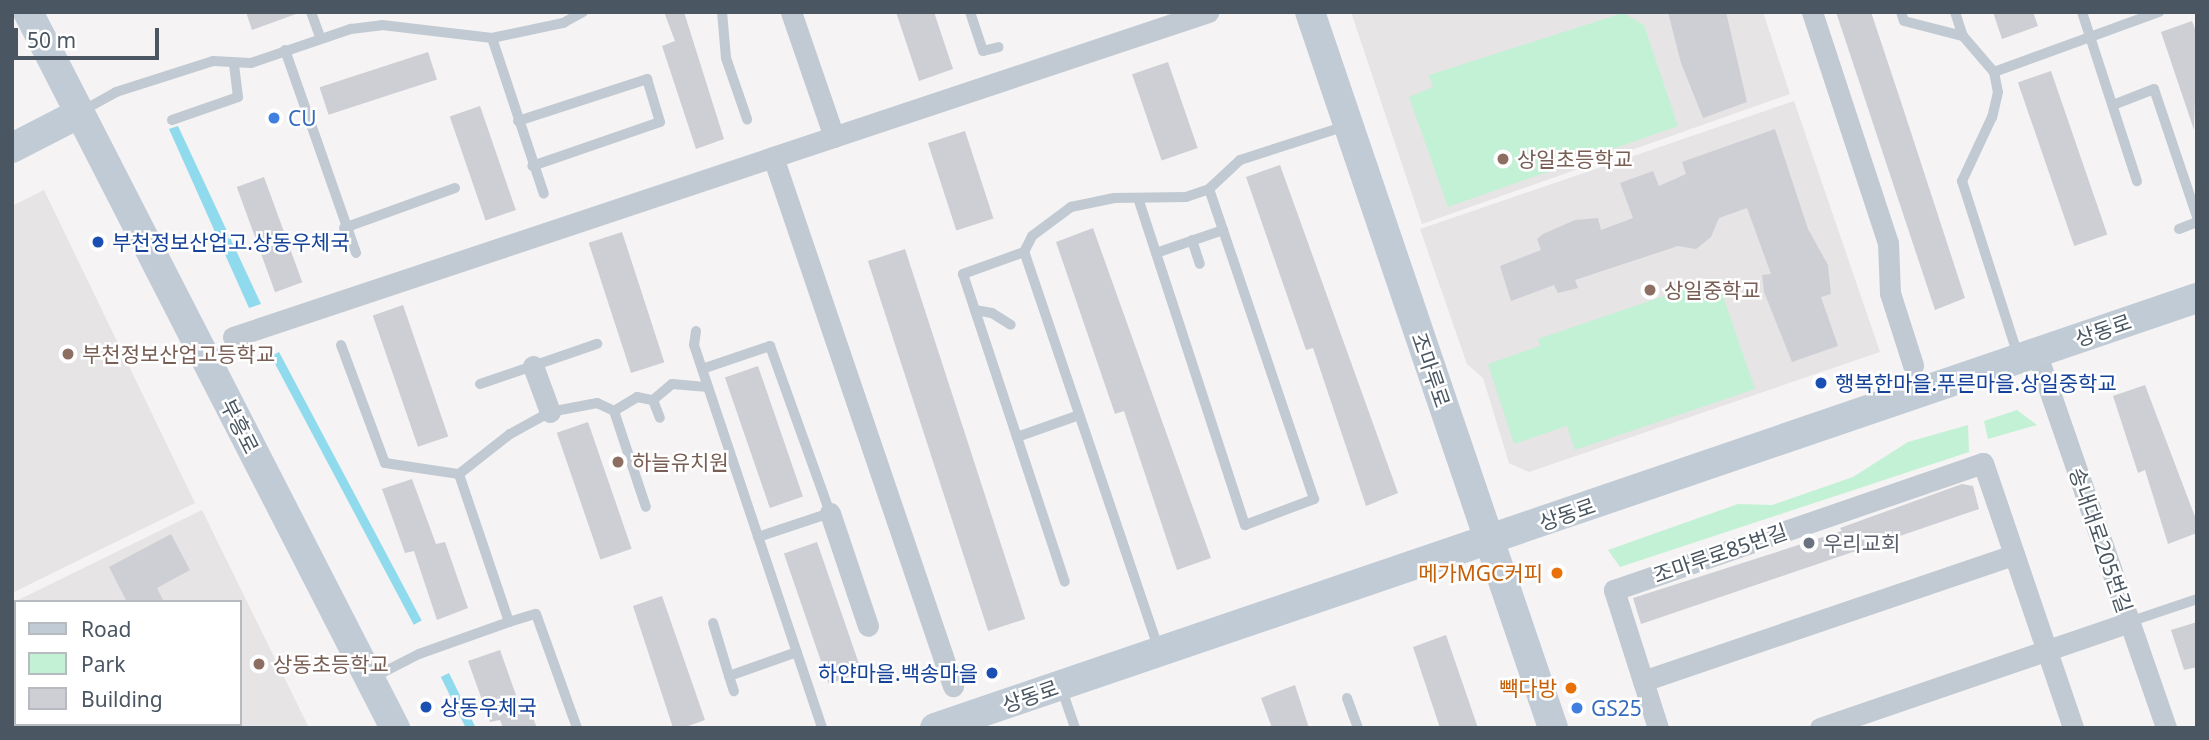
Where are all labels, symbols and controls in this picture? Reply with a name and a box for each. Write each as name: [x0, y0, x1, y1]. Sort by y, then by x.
scale bar: [18, 14, 163, 58]
text: 50 m: [27, 26, 76, 54]
place label: CU: [288, 105, 317, 131]
marker: CU: [266, 110, 282, 126]
place label: 상일초등학교: [1517, 146, 1633, 172]
marker: 상일초등학교: [1495, 151, 1511, 167]
place label: 부천정보산업고.상동우체국: [112, 229, 349, 255]
marker: 부천정보산업고.상동우체국: [90, 234, 106, 250]
place label: 상일중학교: [1664, 277, 1761, 303]
marker: 상일중학교: [1642, 282, 1658, 298]
street label: 상동로: [2071, 309, 2135, 351]
street label: 조마루로: [1407, 329, 1455, 411]
place label: 부천정보산업고등학교: [82, 341, 275, 367]
marker: 부천정보산업고등학교: [60, 346, 76, 362]
place label: 행복한마을.푸른마을.상일중학교: [1835, 370, 2117, 396]
marker: 행복한마을.푸른마을.상일중학교: [1813, 375, 1829, 391]
street label: 부흥로: [216, 394, 264, 458]
place label: 하늘유치원: [632, 449, 729, 475]
marker: 하늘유치원: [610, 454, 626, 470]
street label: 송내대로205번길: [2064, 464, 2138, 616]
street label: 상동로: [1535, 493, 1599, 535]
street label: 조마루로85번길: [1650, 518, 1790, 588]
place label: 우리교회: [1823, 530, 1900, 556]
marker: 우리교회: [1801, 535, 1817, 551]
place label: 메가MGC커피: [1418, 560, 1543, 586]
marker: 메가MGC커피: [1549, 565, 1565, 581]
legend: [14, 600, 242, 726]
text: Road: [81, 615, 131, 643]
text: Park: [81, 650, 125, 678]
place label: 상동초등학교: [273, 651, 389, 677]
marker: 상동초등학교: [251, 656, 267, 672]
place label: 하얀마을.백송마을: [818, 660, 978, 686]
marker: 하얀마을.백송마을: [984, 665, 1000, 681]
street label: 상동로: [998, 675, 1062, 717]
place label: 빽다방: [1499, 675, 1557, 701]
marker: 빽다방: [1563, 680, 1579, 696]
text: Building: [81, 685, 163, 713]
place label: 상동우체국: [440, 694, 537, 720]
place label: GS25: [1591, 695, 1642, 721]
marker: 상동우체국: [418, 699, 434, 715]
marker: GS25: [1569, 700, 1585, 716]

